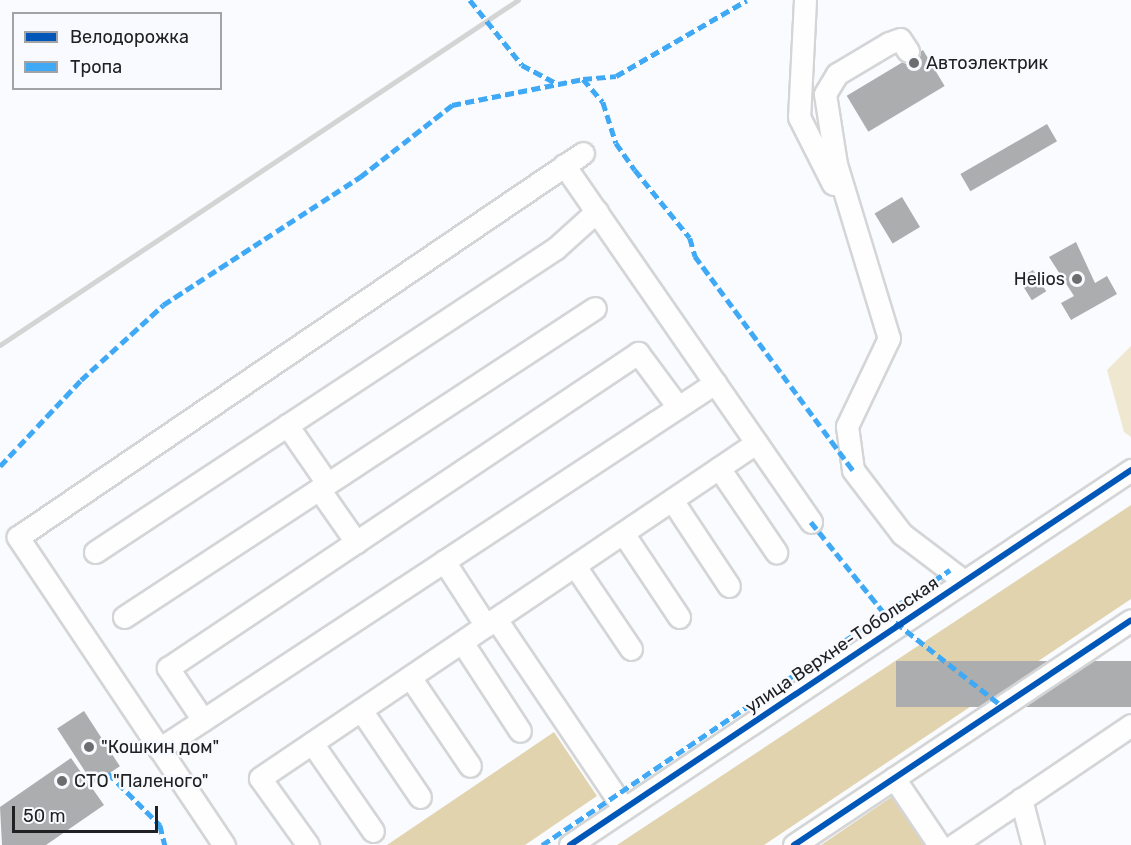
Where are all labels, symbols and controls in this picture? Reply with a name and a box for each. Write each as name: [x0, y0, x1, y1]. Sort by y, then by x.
legend: [12, 12, 222, 90]
text: Велодорожка: [70, 26, 189, 48]
place label: Автоэлектрик: [926, 52, 1048, 74]
text: Тропа: [70, 56, 122, 78]
marker: Автоэлектрик: [907, 56, 921, 70]
place label: Helios: [1014, 268, 1065, 290]
marker: Helios: [1070, 272, 1084, 286]
street label: улица Верхне-Тобольская: [741, 572, 943, 718]
place label: "Кошкин дом": [101, 736, 219, 758]
marker: "Кошкин дом": [82, 740, 96, 754]
place label: СТО "Паленого": [74, 770, 208, 792]
marker: СТО "Паленого": [55, 774, 69, 788]
scale bar: [15, 794, 160, 832]
text: 50 m: [23, 805, 66, 827]

